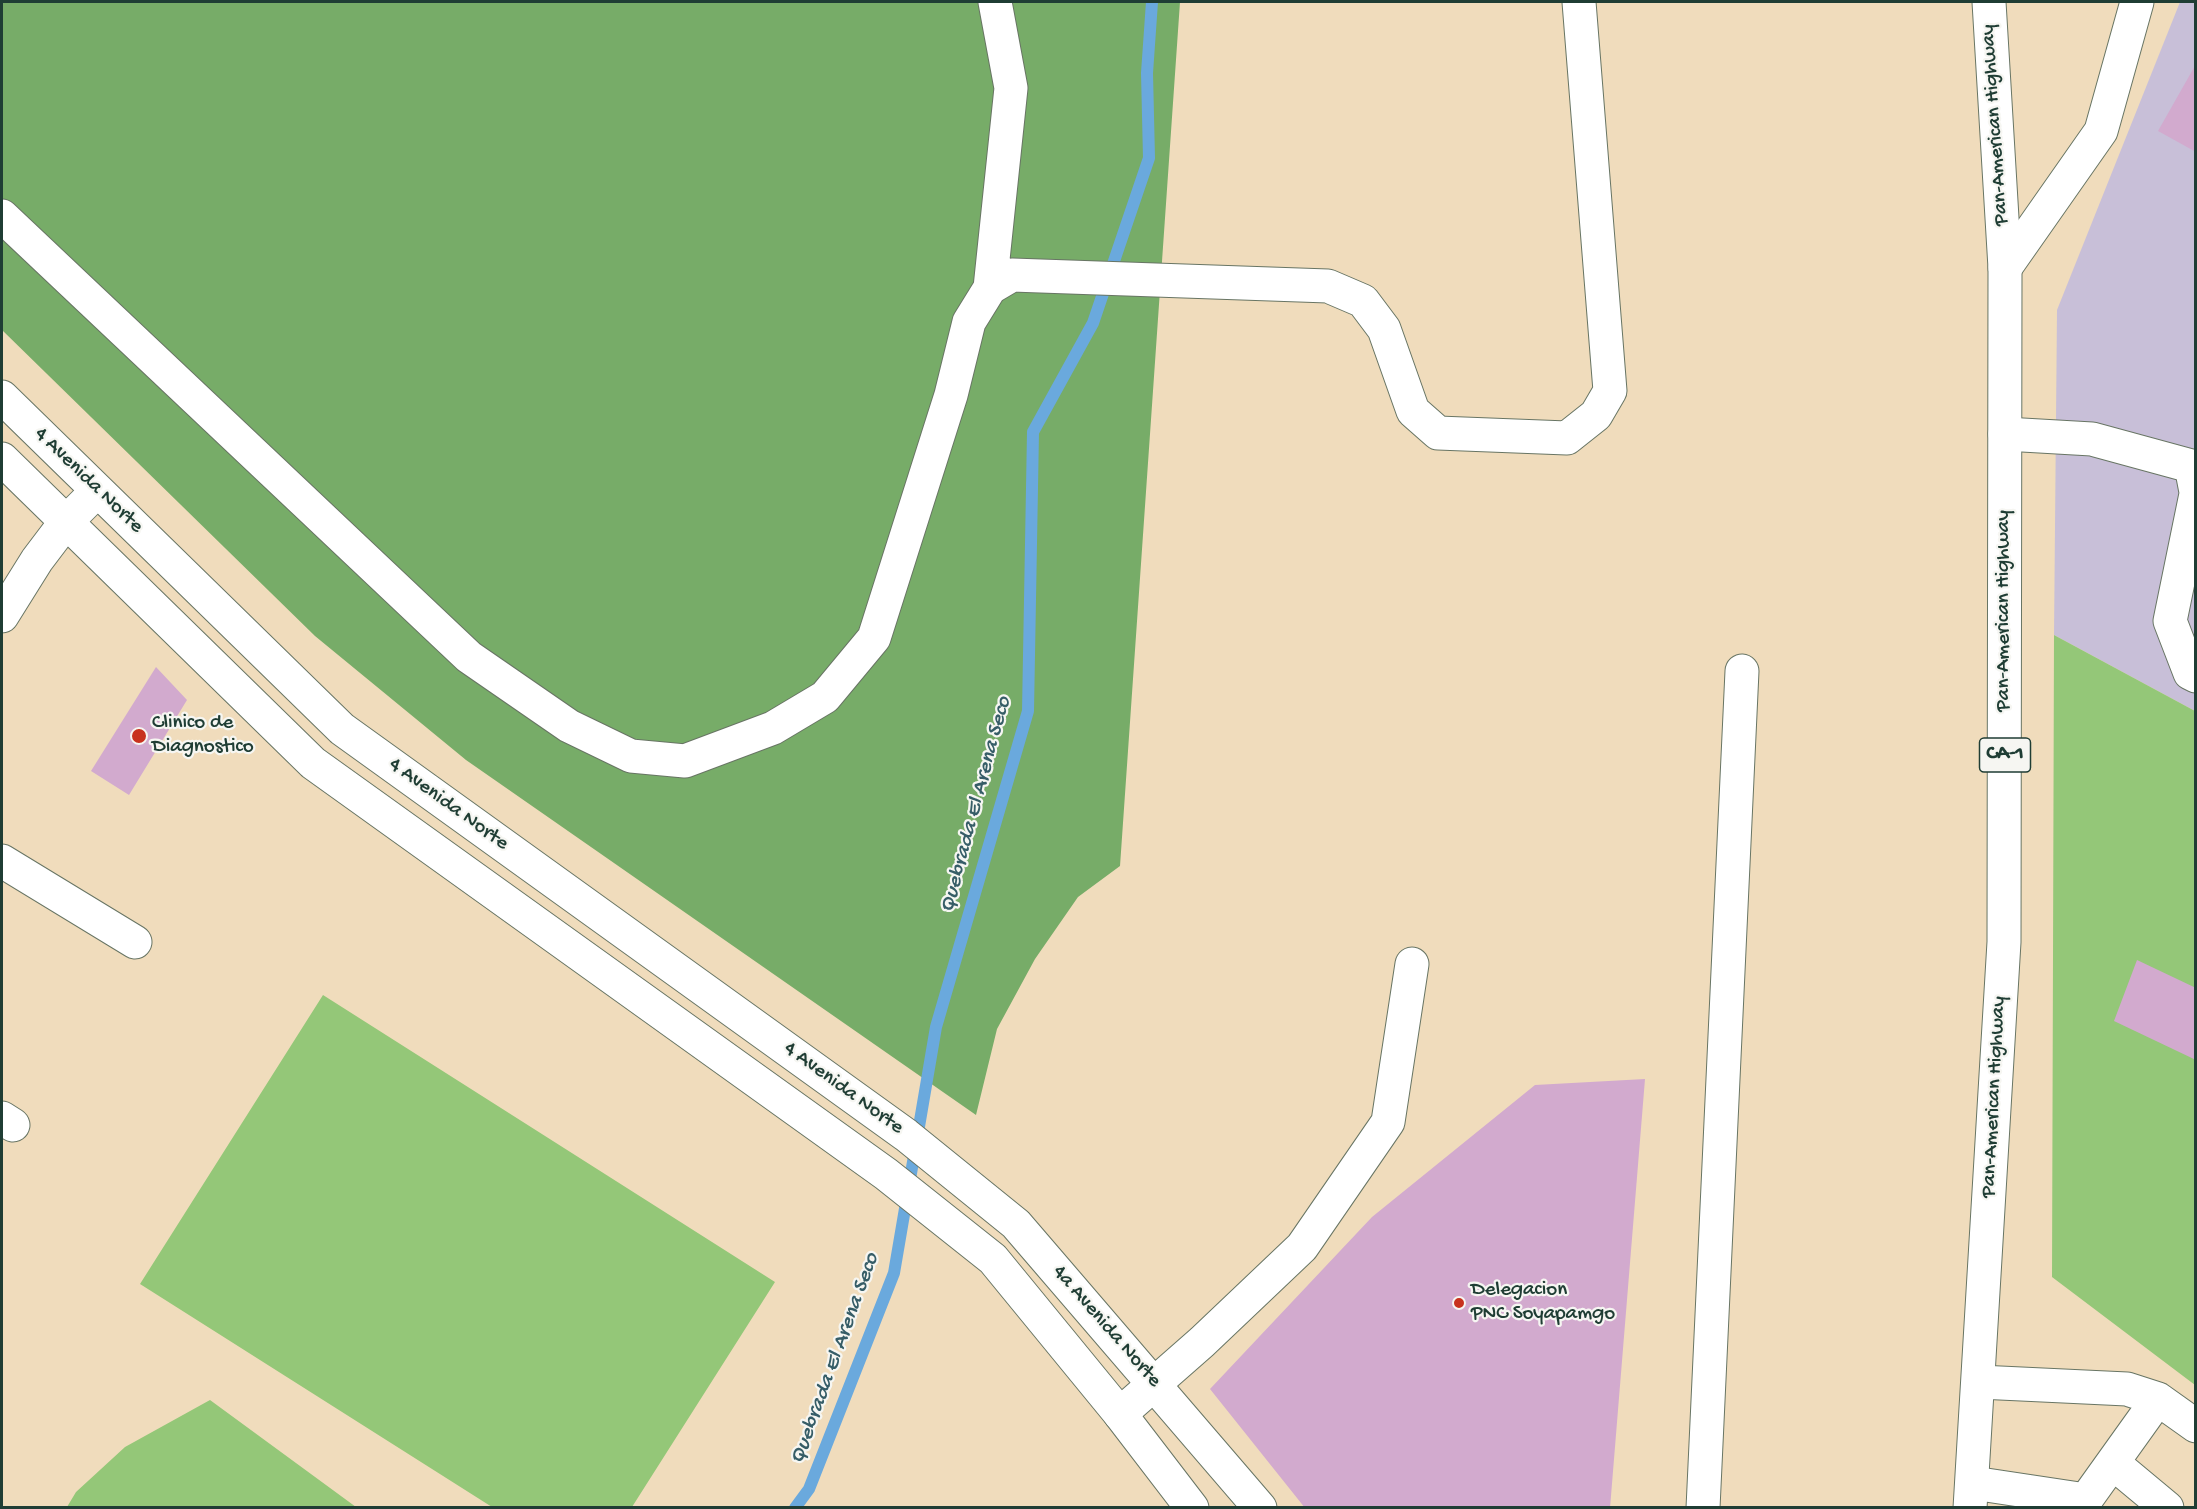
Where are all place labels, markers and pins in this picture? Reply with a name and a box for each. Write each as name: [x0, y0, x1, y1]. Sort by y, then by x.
place label: Clinico de Diagnostico: [152, 711, 254, 761]
marker: Clinico de Diagnostico: [130, 727, 148, 745]
place label: Delegacion PNC Soyapamgo: [1471, 1278, 1615, 1328]
marker: Delegacion PNC Soyapamgo: [1452, 1296, 1466, 1310]

